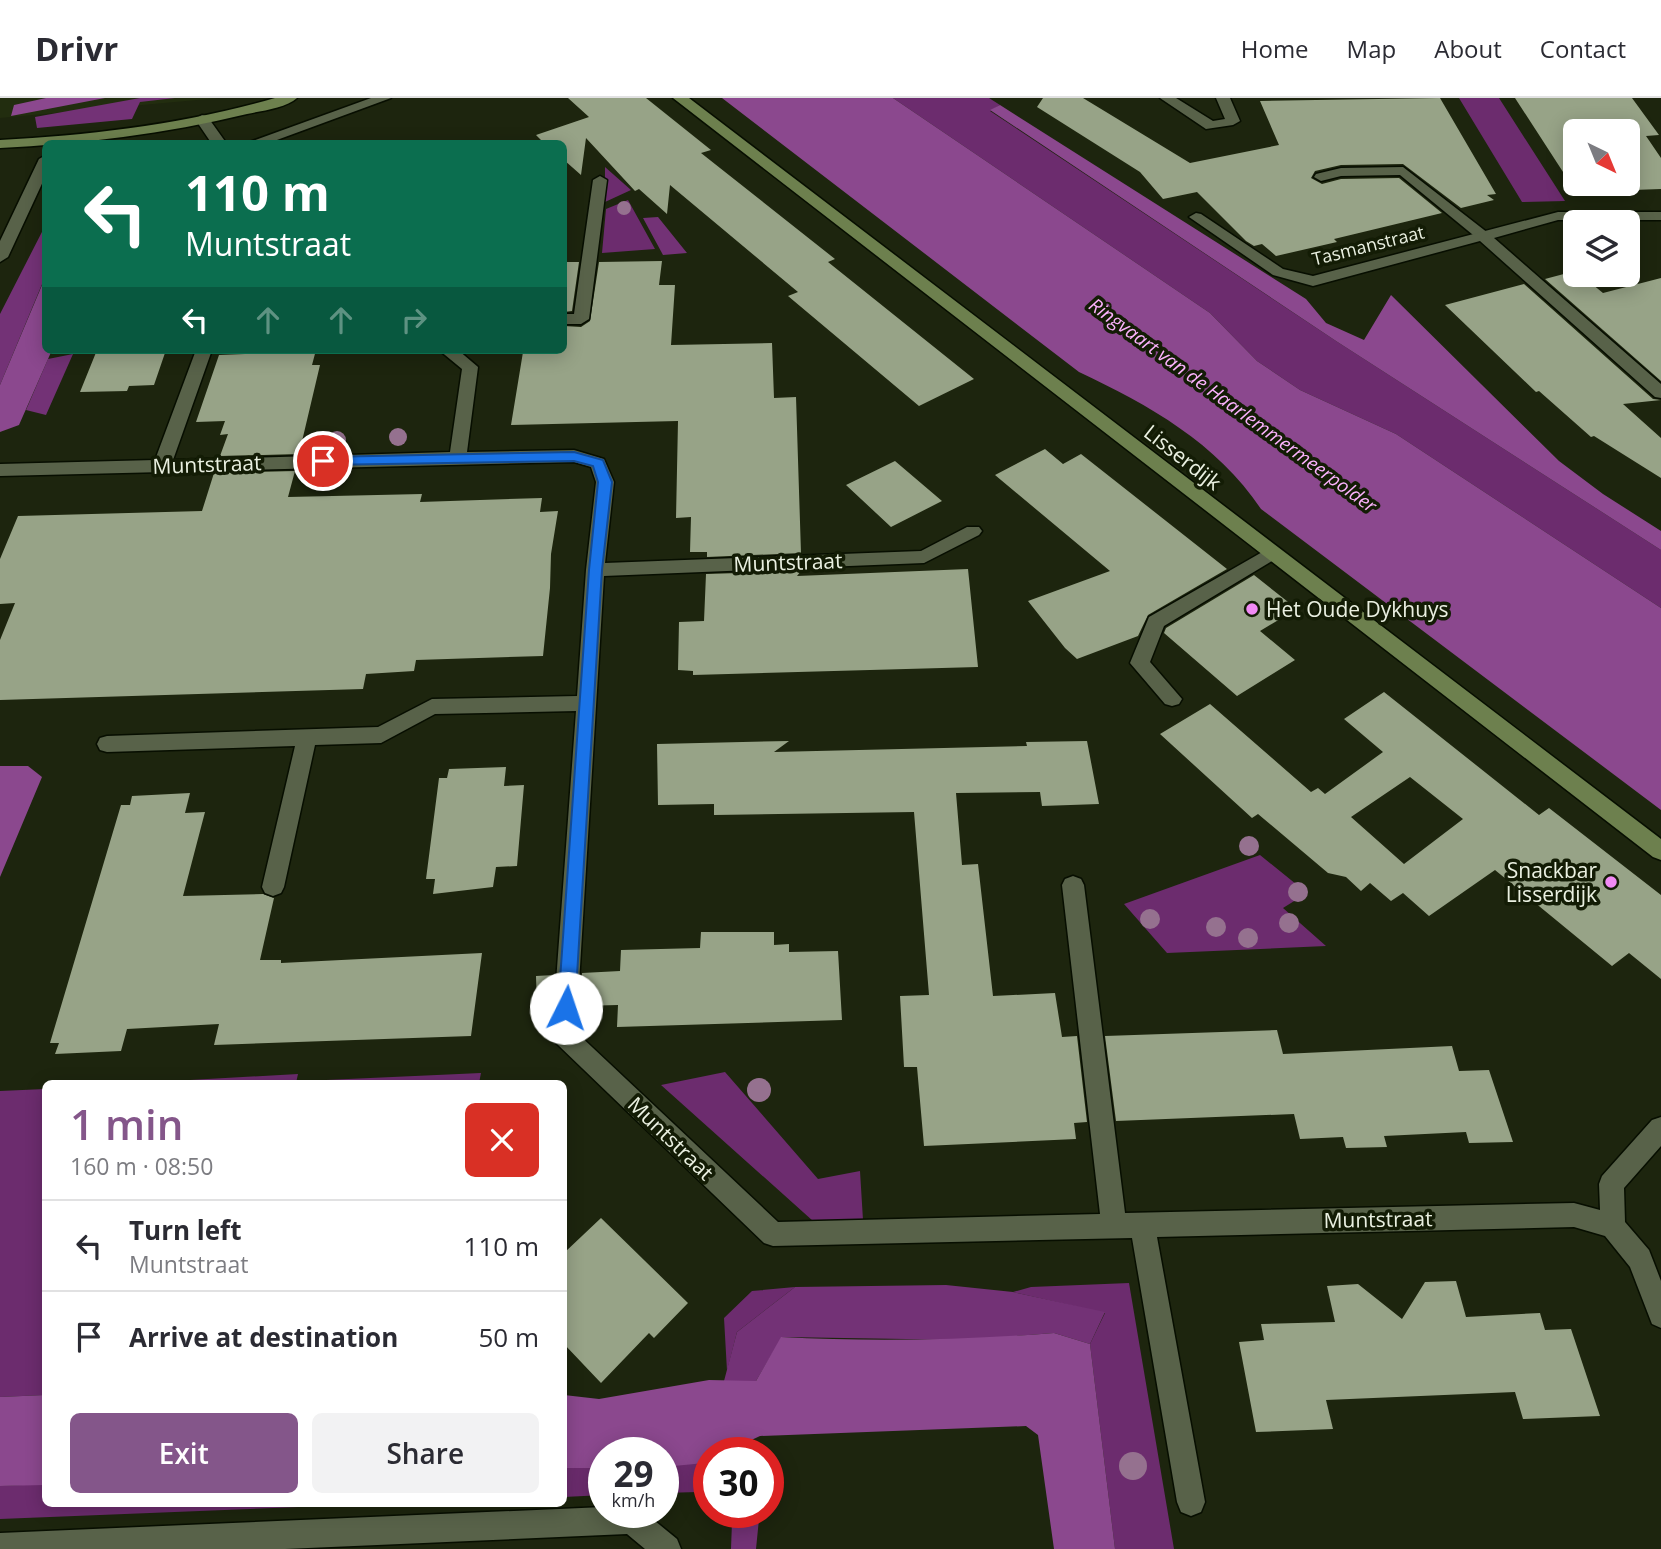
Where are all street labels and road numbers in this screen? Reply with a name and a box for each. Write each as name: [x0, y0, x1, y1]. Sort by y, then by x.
street label: Tasmanstraat: [1309, 219, 1427, 271]
street label: Lisserdijk: [1138, 418, 1228, 496]
street label: Muntstraat: [152, 448, 262, 480]
street label: Muntstraat: [733, 546, 843, 578]
street label: Muntstraat: [622, 1090, 720, 1186]
street label: Muntstraat: [1323, 1204, 1433, 1234]

